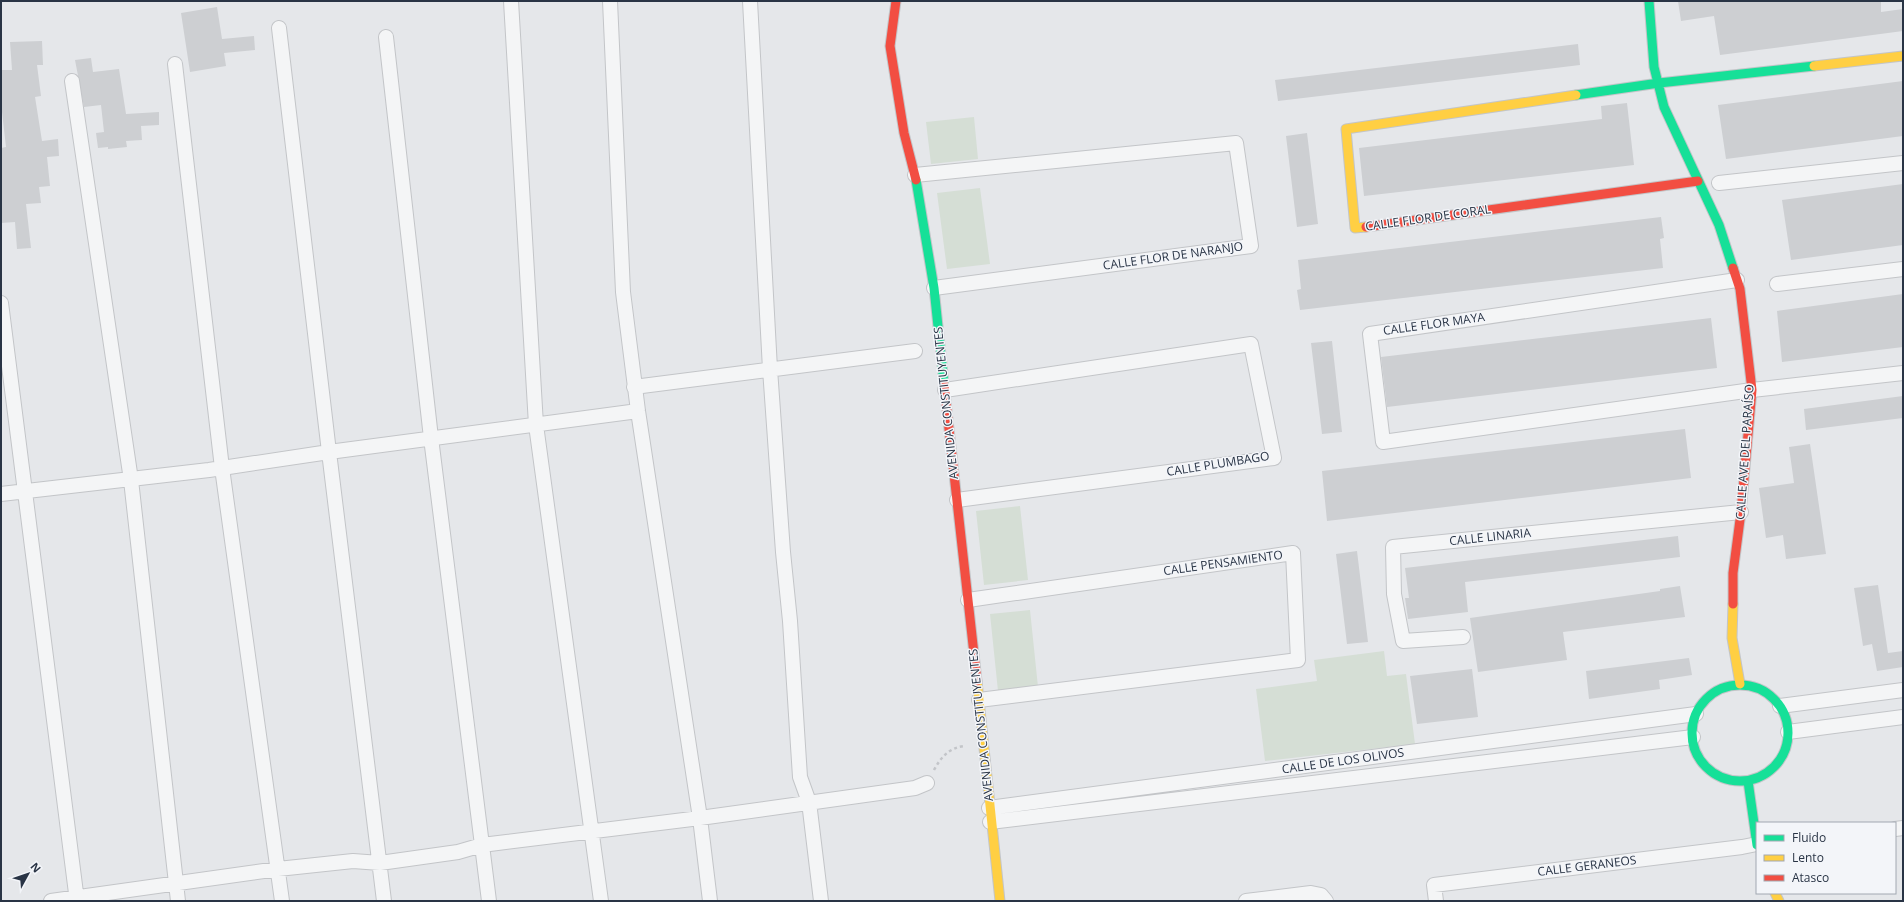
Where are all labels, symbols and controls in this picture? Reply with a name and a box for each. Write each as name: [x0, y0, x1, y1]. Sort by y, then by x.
street label: CALLE FLOR DE CORAL: [1364, 200, 1492, 235]
street label: CALLE FLOR DE NARANJO: [1102, 237, 1244, 274]
street label: CALLE FLOR MAYA: [1382, 308, 1486, 339]
street label: AVENIDA CONSTITUYENTES: [929, 326, 962, 480]
street label: CALLE AVE DEL PARAÍSO: [1731, 384, 1758, 520]
street label: CALLE PLUMBAGO: [1165, 447, 1271, 480]
street label: CALLE LINARIA: [1448, 524, 1532, 549]
street label: CALLE PENSAMIENTO: [1162, 546, 1284, 579]
street label: AVENIDA CONSTITUYENTES: [964, 648, 997, 802]
street label: CALLE DE LOS OLIVOS: [1281, 744, 1405, 777]
legend: [1756, 822, 1896, 894]
text: Fluido: [1792, 829, 1826, 846]
text: Lento: [1792, 849, 1824, 866]
street label: CALLE GERANEOS: [1537, 851, 1637, 880]
north arrow: [8, 854, 48, 894]
text: N: [27, 859, 45, 876]
text: Atasco: [1792, 869, 1829, 886]

